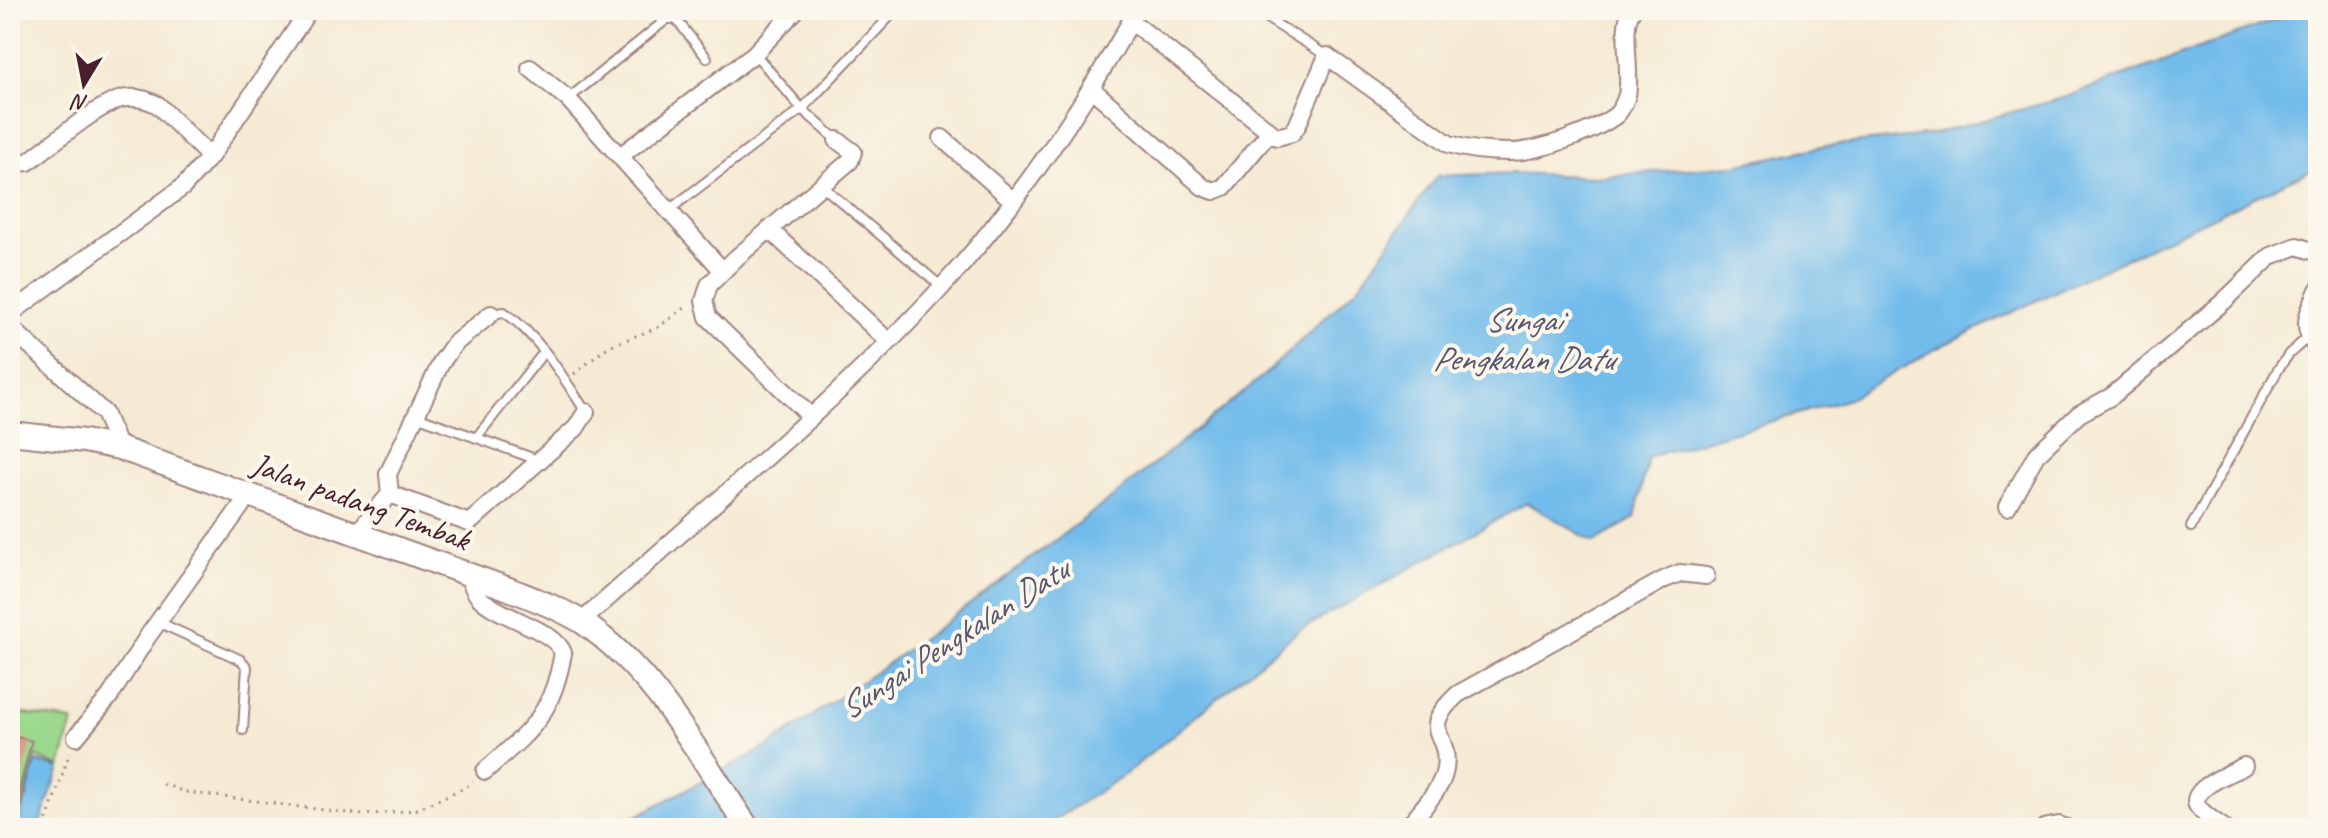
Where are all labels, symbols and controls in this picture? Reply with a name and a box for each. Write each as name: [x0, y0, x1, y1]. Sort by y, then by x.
north arrow: [44, 44, 124, 124]
text: N: [68, 87, 90, 118]
water label: Sungai Pengkalan Datu: [1432, 298, 1619, 380]
street label: Jalan padang Tembak: [244, 442, 478, 561]
water label: Sungai Pengkalan Datu: [830, 545, 1081, 729]

